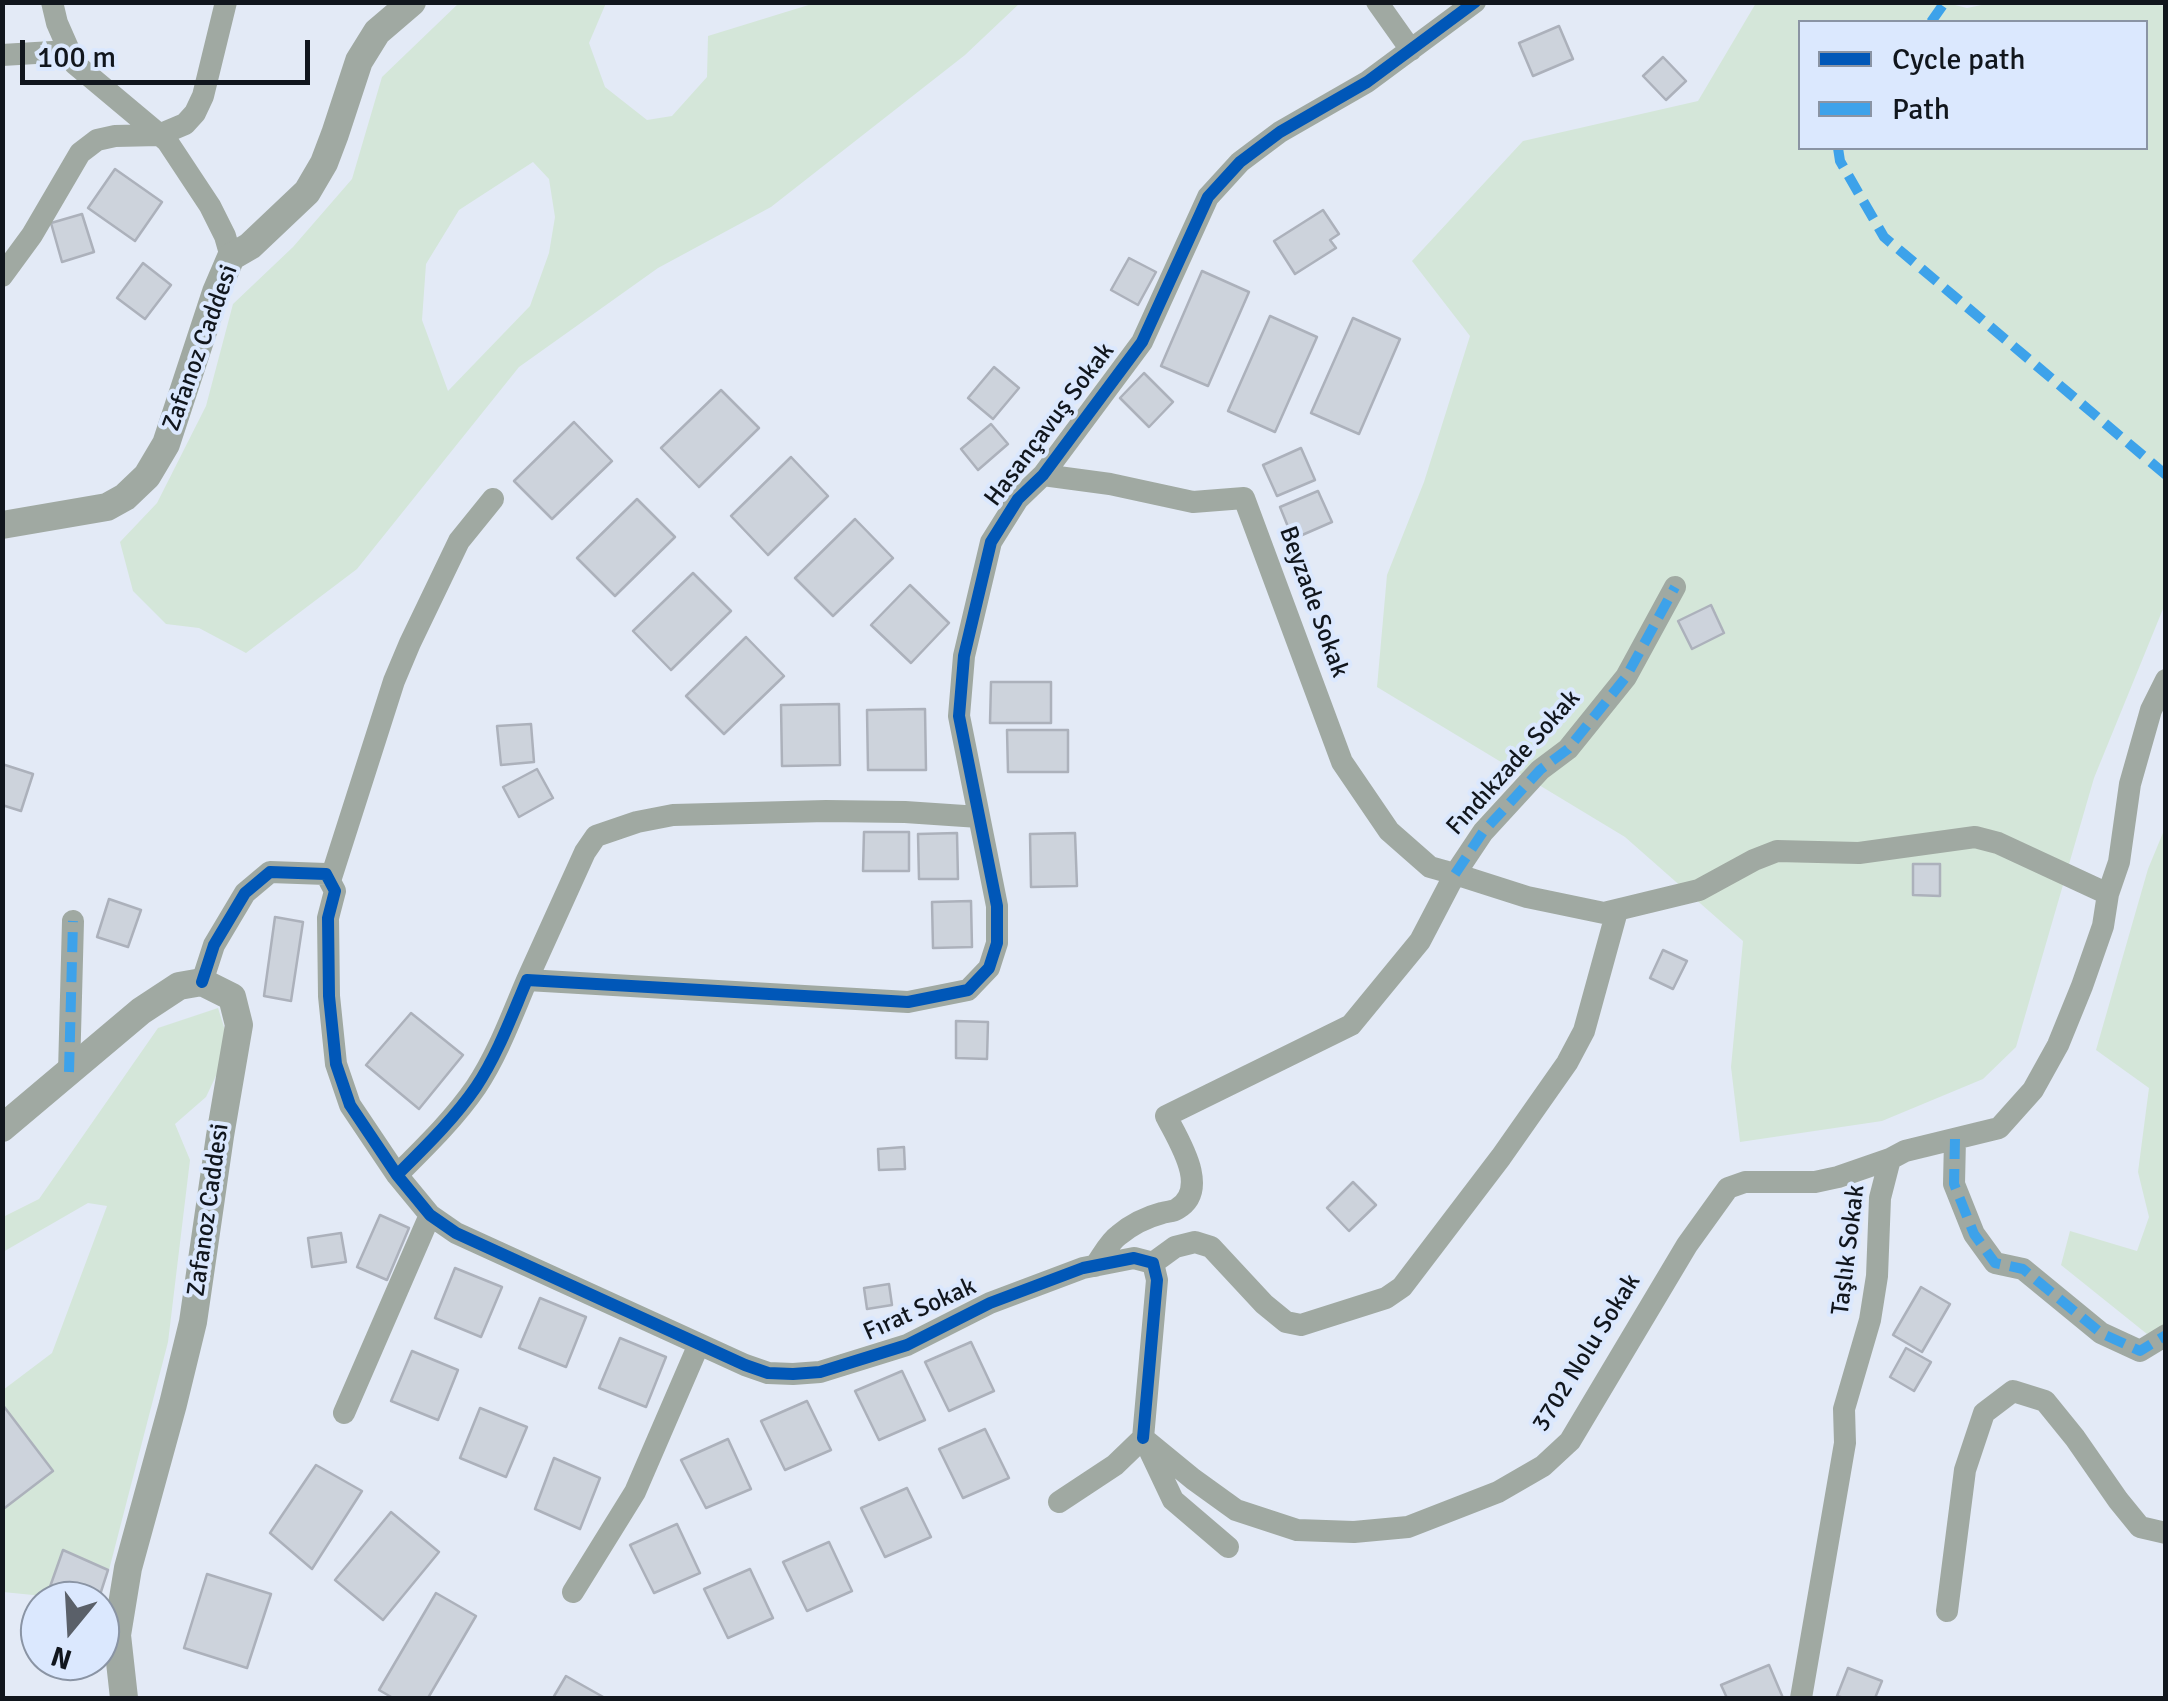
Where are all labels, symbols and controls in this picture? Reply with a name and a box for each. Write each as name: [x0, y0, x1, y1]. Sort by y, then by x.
scale bar: [25, 20, 315, 82]
legend: [1798, 20, 2148, 150]
text: 100 m: [37, 39, 116, 76]
text: Cycle path: [1892, 41, 2026, 78]
text: Path: [1892, 91, 1950, 128]
street label: Zafanoz Caddesi: [157, 261, 245, 435]
street label: Hasançavuş Sokak: [979, 337, 1121, 513]
street label: Beyzade Sokak: [1272, 522, 1354, 682]
street label: Fındıkzade Sokak: [1441, 684, 1587, 842]
street label: Zafanoz Caddesi: [182, 1121, 236, 1299]
street label: Taşlık Sokak: [1826, 1183, 1872, 1317]
street label: 3702 Nolu Sokak: [1526, 1269, 1648, 1437]
street label: Fırat Sokak: [859, 1272, 981, 1348]
north arrow: [20, 1581, 120, 1681]
text: N: [47, 1638, 76, 1677]

